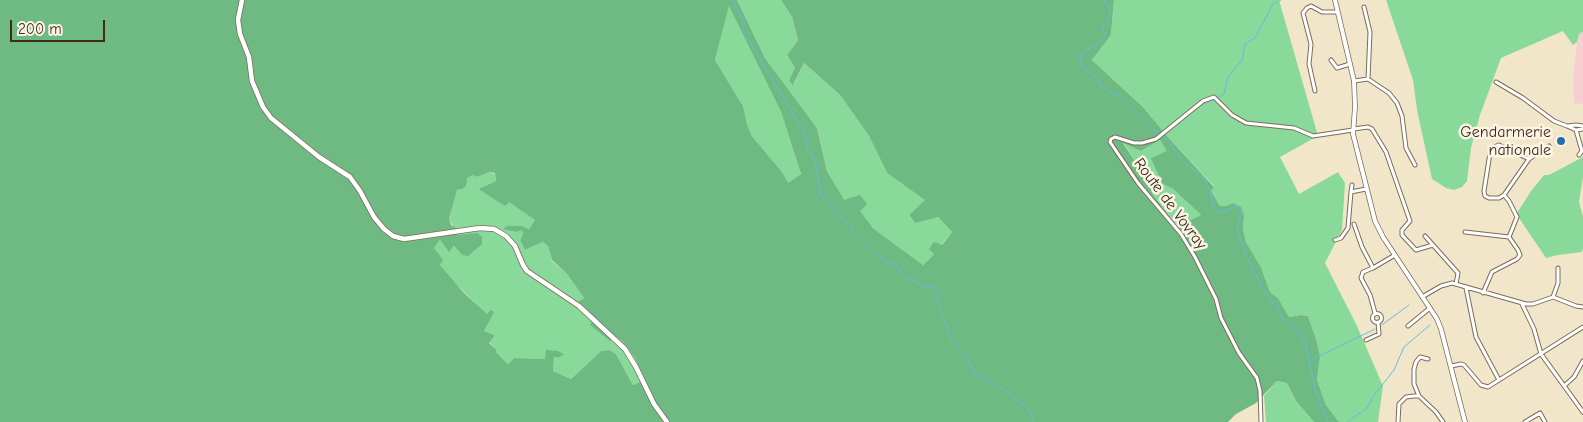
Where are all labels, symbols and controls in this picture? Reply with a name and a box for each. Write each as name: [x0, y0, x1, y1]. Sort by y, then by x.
scale bar: [12, 10, 108, 42]
text: 200 m: [18, 20, 62, 38]
place label: Gendarmerie nationale: [1460, 122, 1551, 160]
marker: Gendarmerie nationale: [1555, 135, 1567, 147]
street label: Route de Vovray: [1129, 155, 1211, 253]

